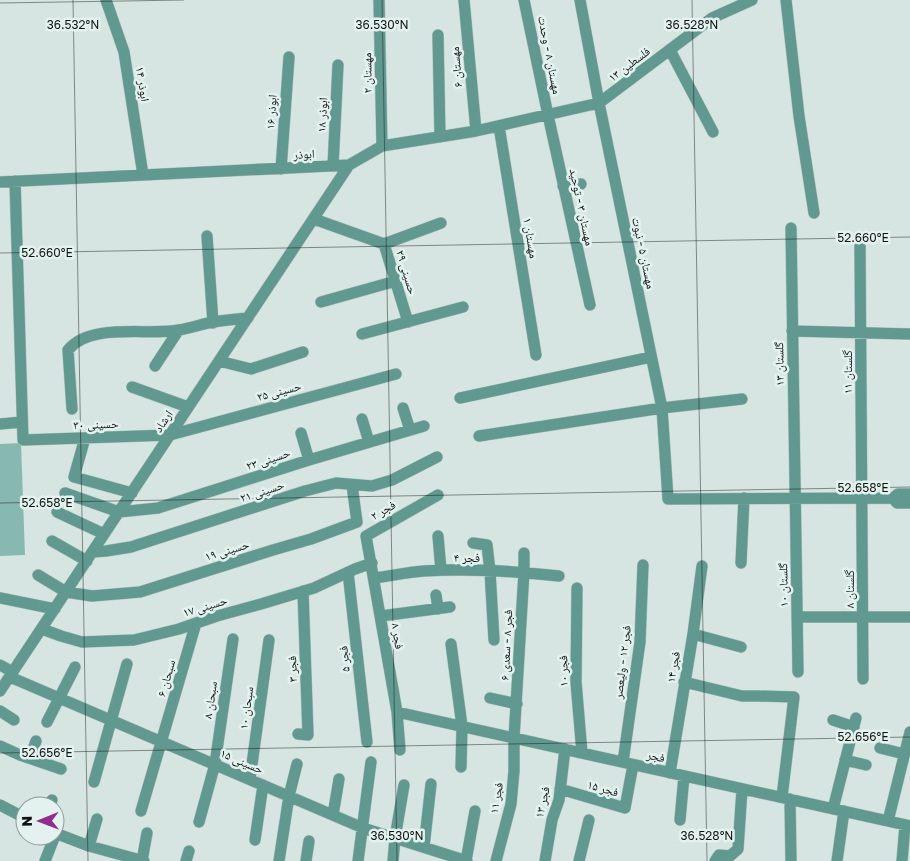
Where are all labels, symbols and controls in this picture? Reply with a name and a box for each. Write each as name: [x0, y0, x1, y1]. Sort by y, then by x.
street label: مهستان ۸ - وحدت: [535, 15, 565, 95]
text: 36.532°N: [47, 17, 99, 32]
text: 36.530°N: [355, 17, 409, 32]
text: 36.528°N: [666, 17, 718, 32]
street label: فلسطین ۱۳: [605, 43, 653, 85]
street label: مهستان ۶: [447, 46, 465, 88]
street label: مهستان ۲: [359, 52, 375, 94]
street label: ابوذر ۱۴: [132, 65, 153, 103]
street label: ابوذر ۱۶: [262, 94, 280, 130]
street label: ابوذر ۱۸: [314, 97, 331, 133]
street label: ابوذر: [292, 146, 315, 162]
street label: مهستان ۳ - توحید: [566, 167, 598, 247]
street label: مهستان ۵ - نبوت: [629, 216, 659, 290]
street label: مهستان ۱: [520, 217, 542, 259]
text: 52.660°E: [837, 230, 889, 245]
text: 52.660°E: [21, 245, 73, 260]
street label: حسینی ۲۹: [393, 248, 421, 296]
street label: گلستان ۱۳: [771, 342, 787, 386]
street label: گلستان ۱۱: [840, 350, 855, 394]
street label: حسینی ۲۵: [255, 378, 303, 404]
street label: ارشاد: [150, 407, 176, 435]
street label: حسینی ۳۰: [73, 416, 119, 432]
street label: حسینی ۲۳: [244, 445, 292, 473]
street label: حسینی ۲۱: [238, 477, 286, 505]
text: 52.658°E: [837, 480, 889, 495]
text: 52.658°E: [21, 495, 73, 510]
street label: فجر ۲: [368, 497, 398, 523]
street label: حسینی ۱۹: [203, 536, 251, 564]
street label: فجر ۴: [454, 550, 480, 565]
street label: گلستان ۱۰: [775, 563, 791, 607]
street label: گلستان ۸: [842, 570, 857, 608]
street label: حسینی ۱۷: [181, 592, 229, 620]
street label: فجر ۸ - سعدی ۶: [497, 609, 515, 681]
street label: فجر ۸: [388, 622, 407, 650]
street label: فجر ۱۲ - ولیعصر: [610, 624, 634, 701]
street label: فجر ۵: [335, 645, 353, 673]
street label: فجر ۱۴: [663, 650, 683, 684]
street label: فجر ۱۰: [555, 655, 571, 687]
street label: فجر ۳: [284, 656, 300, 682]
street label: سبحان ۶: [154, 658, 179, 698]
street label: سبحان ۸: [200, 680, 220, 720]
street label: سبحان ۱۰: [236, 685, 257, 731]
text: 52.656°E: [837, 729, 889, 744]
text: 52.656°E: [21, 745, 73, 760]
street label: حسینی ۱۵: [218, 745, 266, 777]
street label: فجر: [645, 747, 666, 765]
street label: فجر ۱۵: [586, 776, 620, 800]
street label: فجر ۱۱: [486, 781, 506, 815]
street label: فجر ۱۳: [531, 785, 553, 819]
north arrow: [15, 796, 65, 846]
text: N: [18, 816, 35, 827]
text: 36.530°N: [370, 828, 424, 843]
text: 36.528°N: [681, 828, 733, 843]

